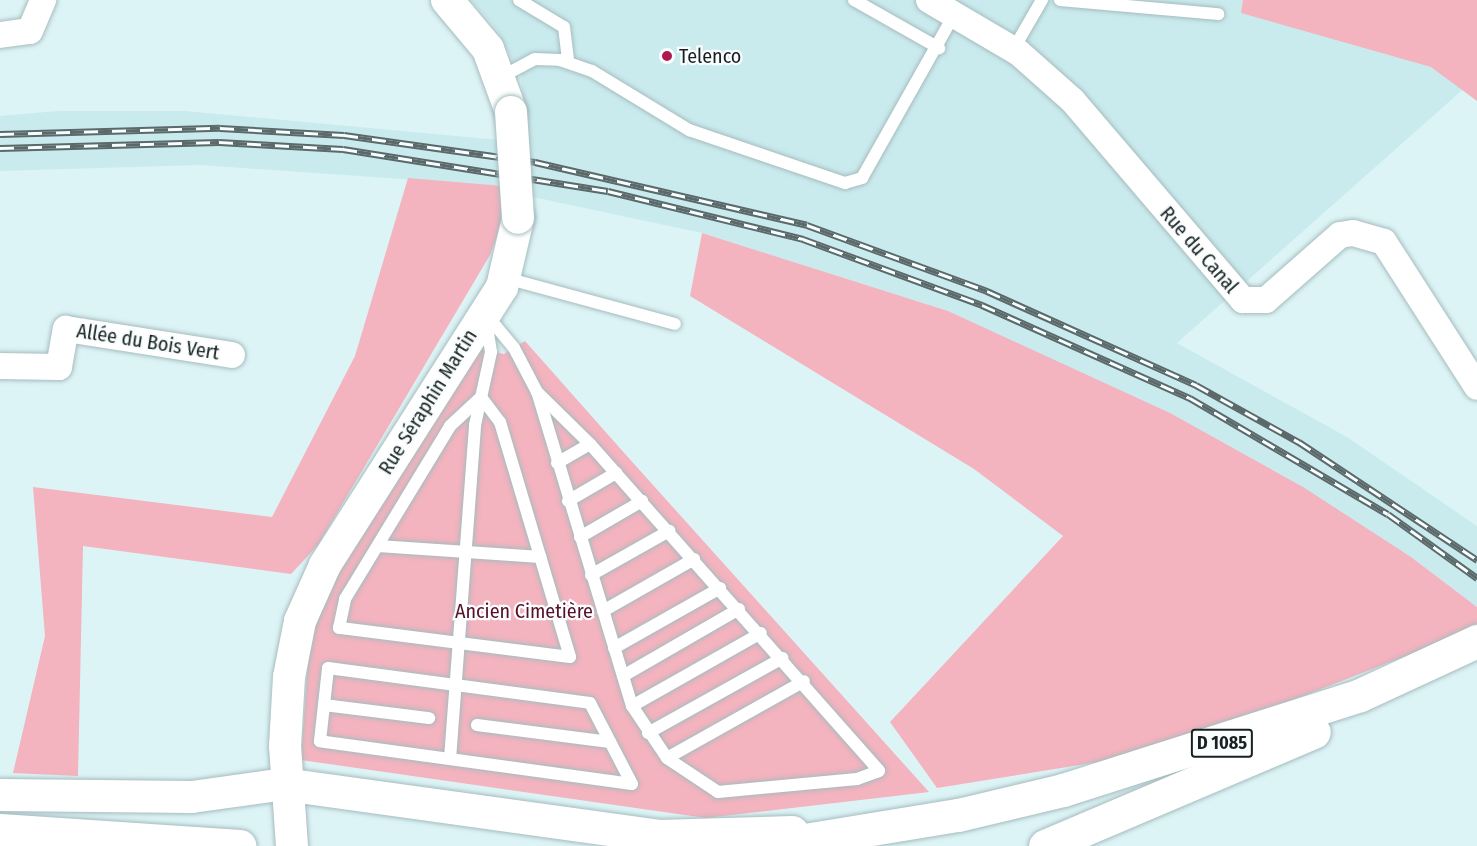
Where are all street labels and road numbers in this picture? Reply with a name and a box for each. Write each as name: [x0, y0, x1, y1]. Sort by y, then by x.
street label: Rue du Canal: [1155, 202, 1243, 298]
street label: Allée du Bois Vert: [75, 319, 221, 365]
street label: Rue Séraphin Martin: [374, 325, 482, 479]
road number: D 1085: [1190, 728, 1254, 758]

